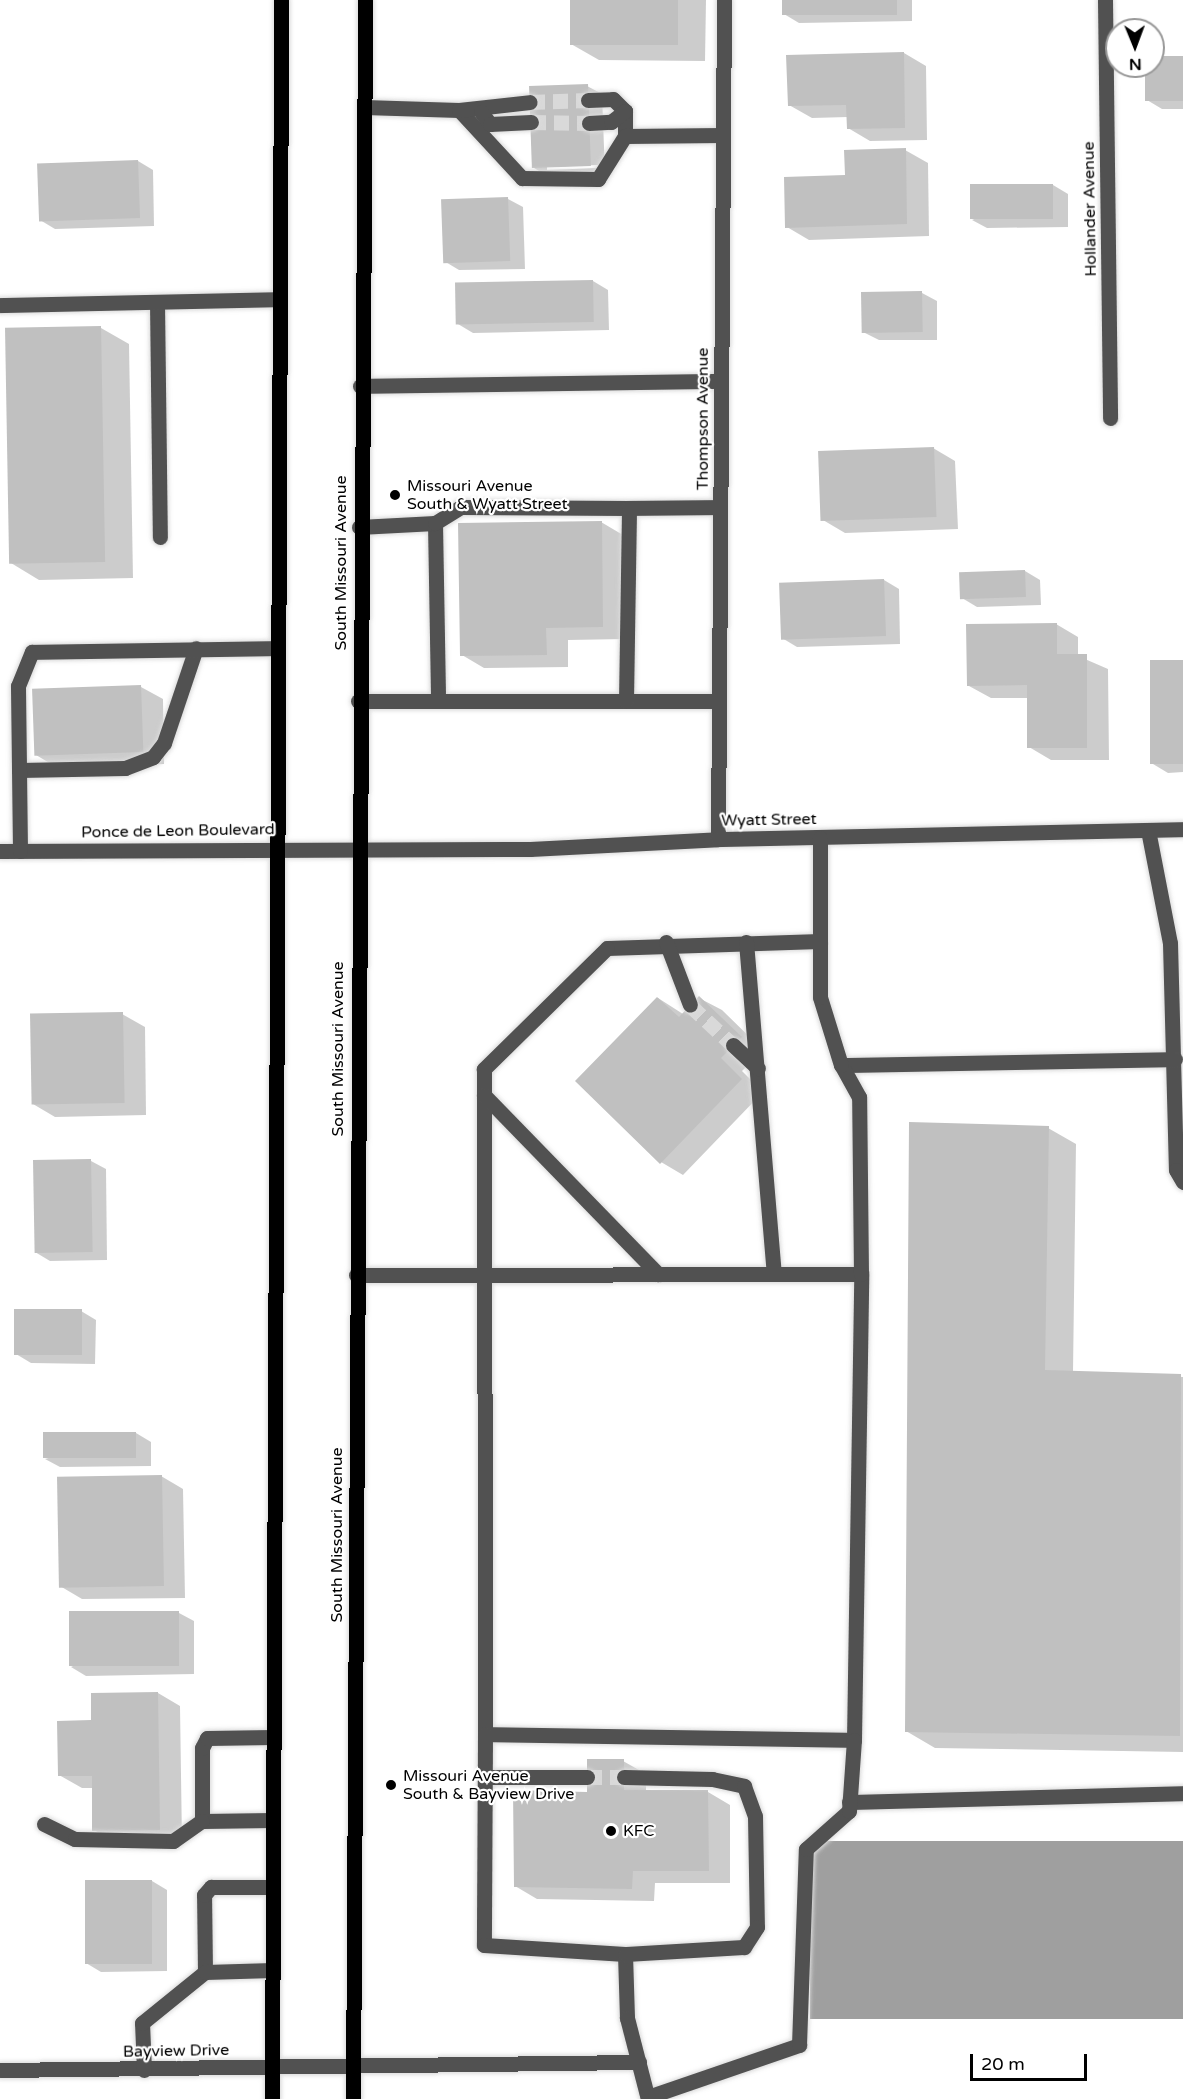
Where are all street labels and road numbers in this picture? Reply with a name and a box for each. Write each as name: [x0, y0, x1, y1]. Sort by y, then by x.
street label: Hollander Avenue: [1079, 141, 1101, 277]
street label: Thompson Avenue: [693, 348, 713, 490]
street label: South Missouri Avenue: [331, 476, 351, 650]
street label: Wyatt Street: [721, 810, 817, 830]
street label: Ponce de Leon Boulevard: [81, 820, 275, 842]
street label: South Missouri Avenue: [328, 962, 348, 1136]
street label: South Missouri Avenue: [327, 1448, 347, 1622]
street label: Bayview Drive: [123, 2040, 229, 2062]

